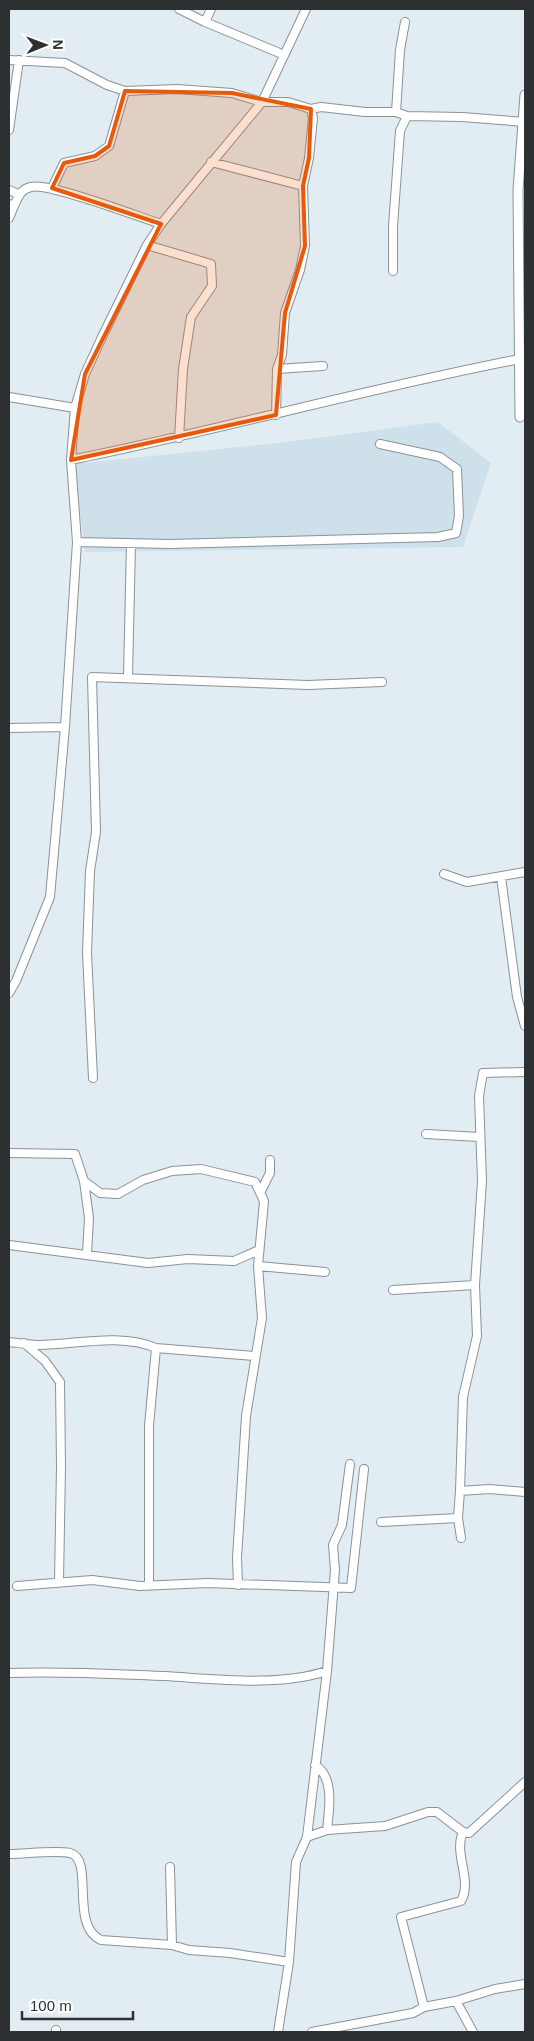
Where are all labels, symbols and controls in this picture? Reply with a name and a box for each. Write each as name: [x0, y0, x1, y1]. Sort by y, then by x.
north arrow: [20, 20, 70, 70]
text: N: [50, 40, 66, 50]
scale bar: [22, 1988, 134, 2020]
text: 100 m: [30, 1997, 72, 2014]

